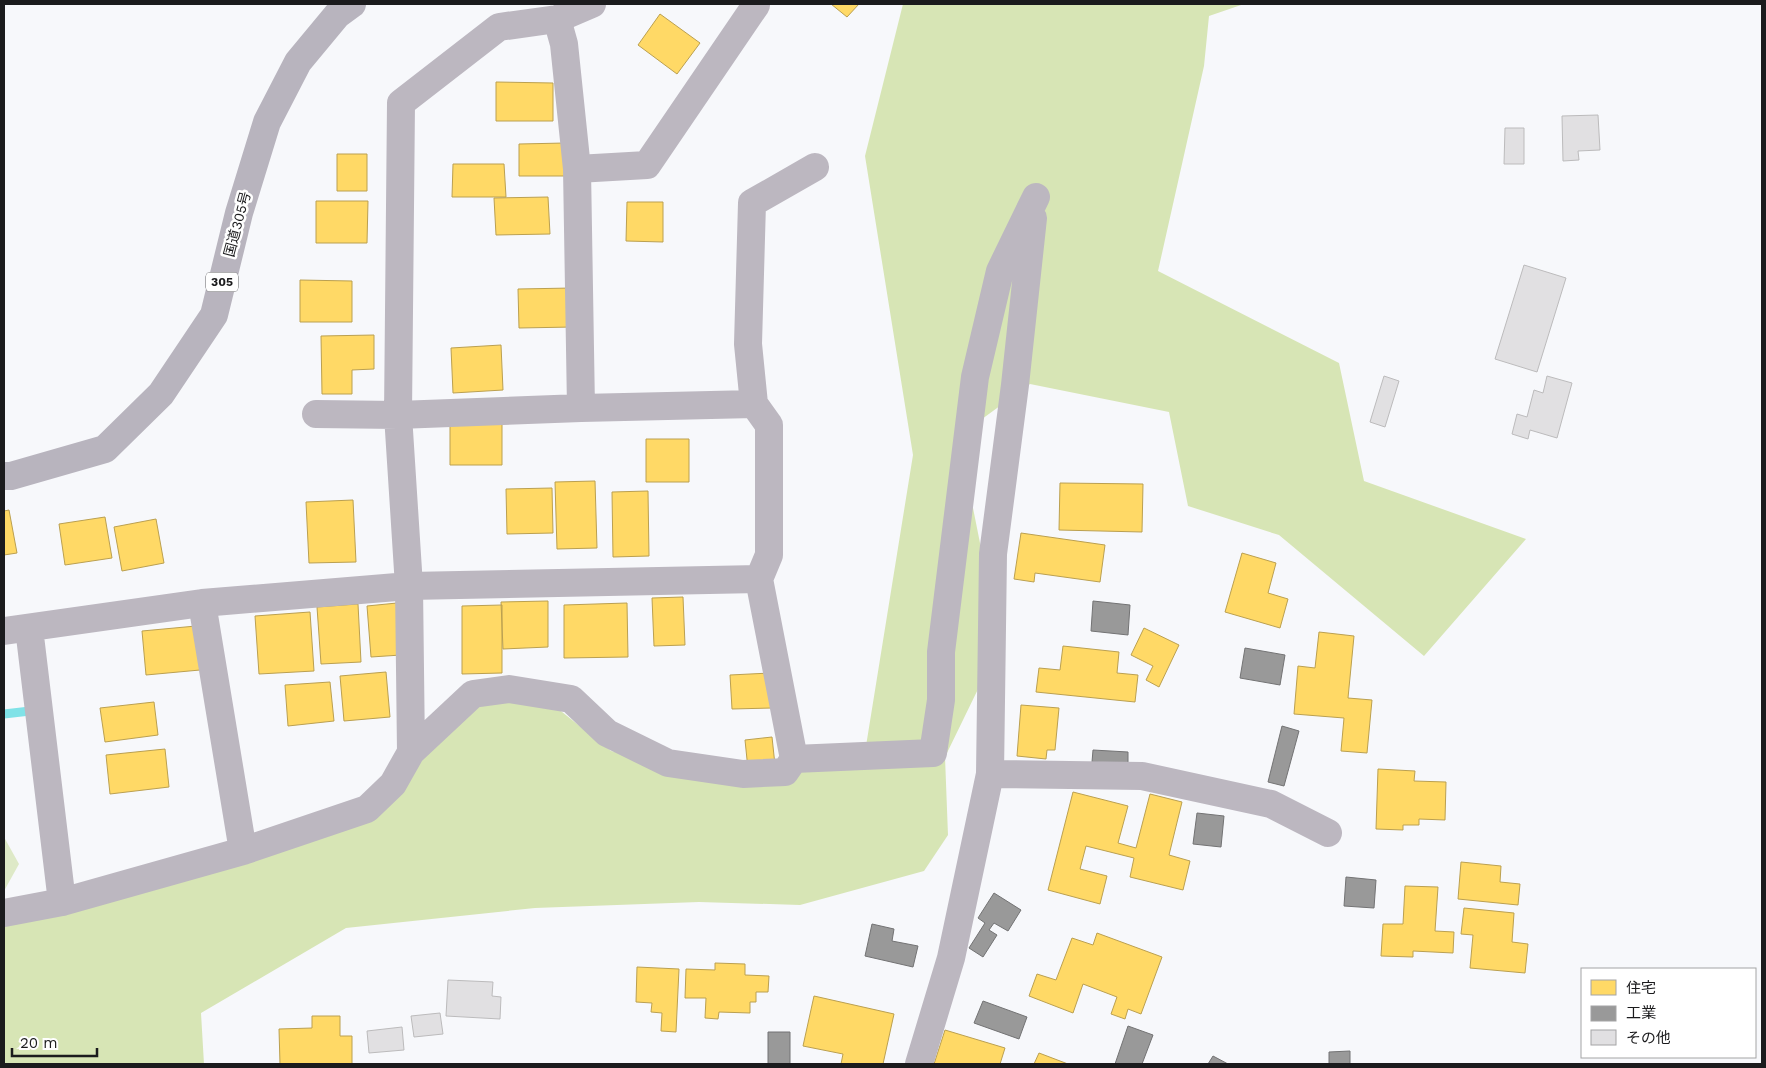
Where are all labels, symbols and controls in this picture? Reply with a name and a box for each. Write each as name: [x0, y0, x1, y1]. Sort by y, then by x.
street label: 国道305号: [221, 190, 253, 258]
road number: 305: [206, 272, 238, 292]
legend: [1581, 968, 1756, 1058]
text: 住宅: [1626, 979, 1656, 997]
text: 工業: [1626, 1004, 1656, 1022]
scale bar: [12, 1026, 98, 1058]
text: その他: [1626, 1029, 1671, 1047]
text: 20 m: [20, 1034, 58, 1052]

